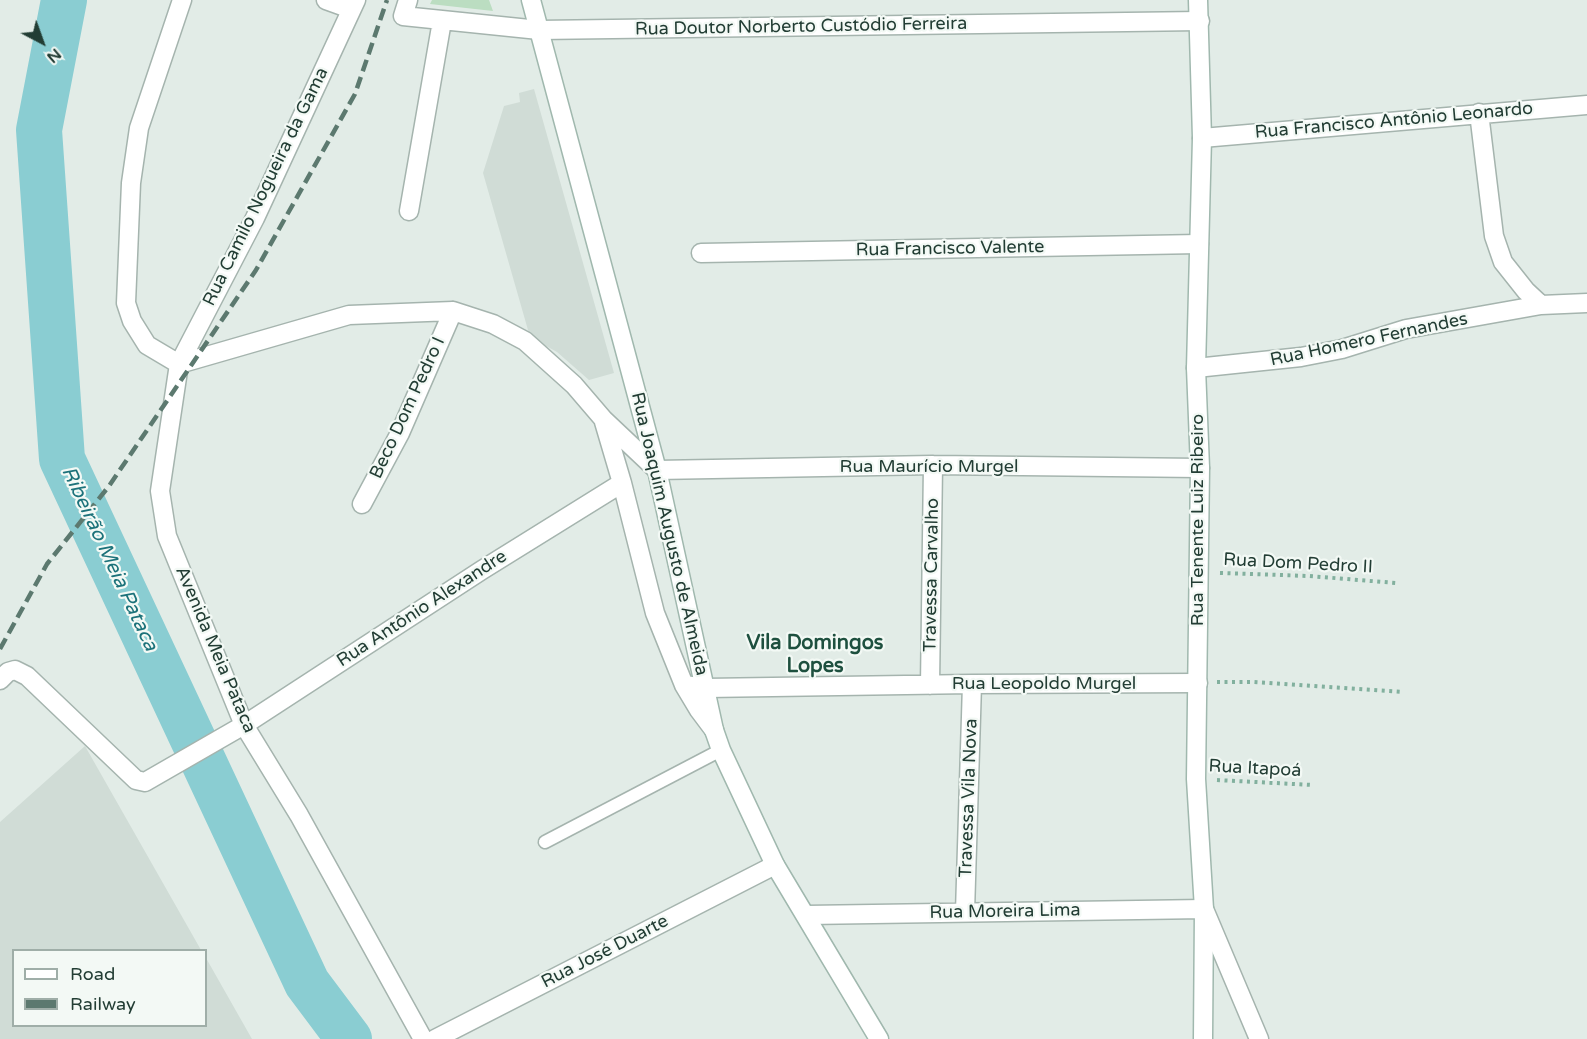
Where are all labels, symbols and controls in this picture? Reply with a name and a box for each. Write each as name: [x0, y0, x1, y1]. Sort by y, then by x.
north arrow: [12, 12, 72, 72]
street label: Rua Doutor Norberto Custódio Ferreira: [635, 13, 967, 41]
text: N: [42, 44, 65, 67]
street label: Rua Camilo Nogueira da Gama: [199, 64, 333, 310]
street label: Rua Francisco Antônio Leonardo: [1254, 98, 1534, 144]
street label: Rua Francisco Valente: [855, 237, 1045, 261]
street label: Rua Homero Fernandes: [1268, 309, 1470, 371]
street label: Beco Dom Pedro I: [366, 334, 450, 482]
street label: Rua Joaquim Augusto de Almeida: [626, 390, 712, 678]
street label: Rua Tenente Luiz Ribeiro: [1187, 414, 1209, 626]
street label: Rua Maurício Murgel: [840, 456, 1018, 478]
water label: Ribeirão Meia Pataca: [56, 463, 162, 655]
street label: Travessa Carvalho: [920, 498, 944, 652]
street label: Rua Antônio Alexandre: [333, 546, 511, 672]
street label: Rua Dom Pedro II: [1223, 549, 1373, 579]
street label: Avenida Meia Pataca: [170, 563, 260, 737]
district label: Vila Domingos Lopes: [747, 632, 883, 679]
street label: Rua Leopoldo Murgel: [952, 673, 1136, 695]
street label: Travessa Vila Nova: [955, 718, 983, 878]
street label: Rua Itapoá: [1208, 756, 1302, 782]
street label: Rua Moreira Lima: [929, 900, 1081, 924]
street label: Rua José Duarte: [538, 911, 672, 993]
legend: [12, 949, 207, 1027]
text: Road: [70, 963, 115, 985]
text: Railway: [70, 993, 136, 1015]

